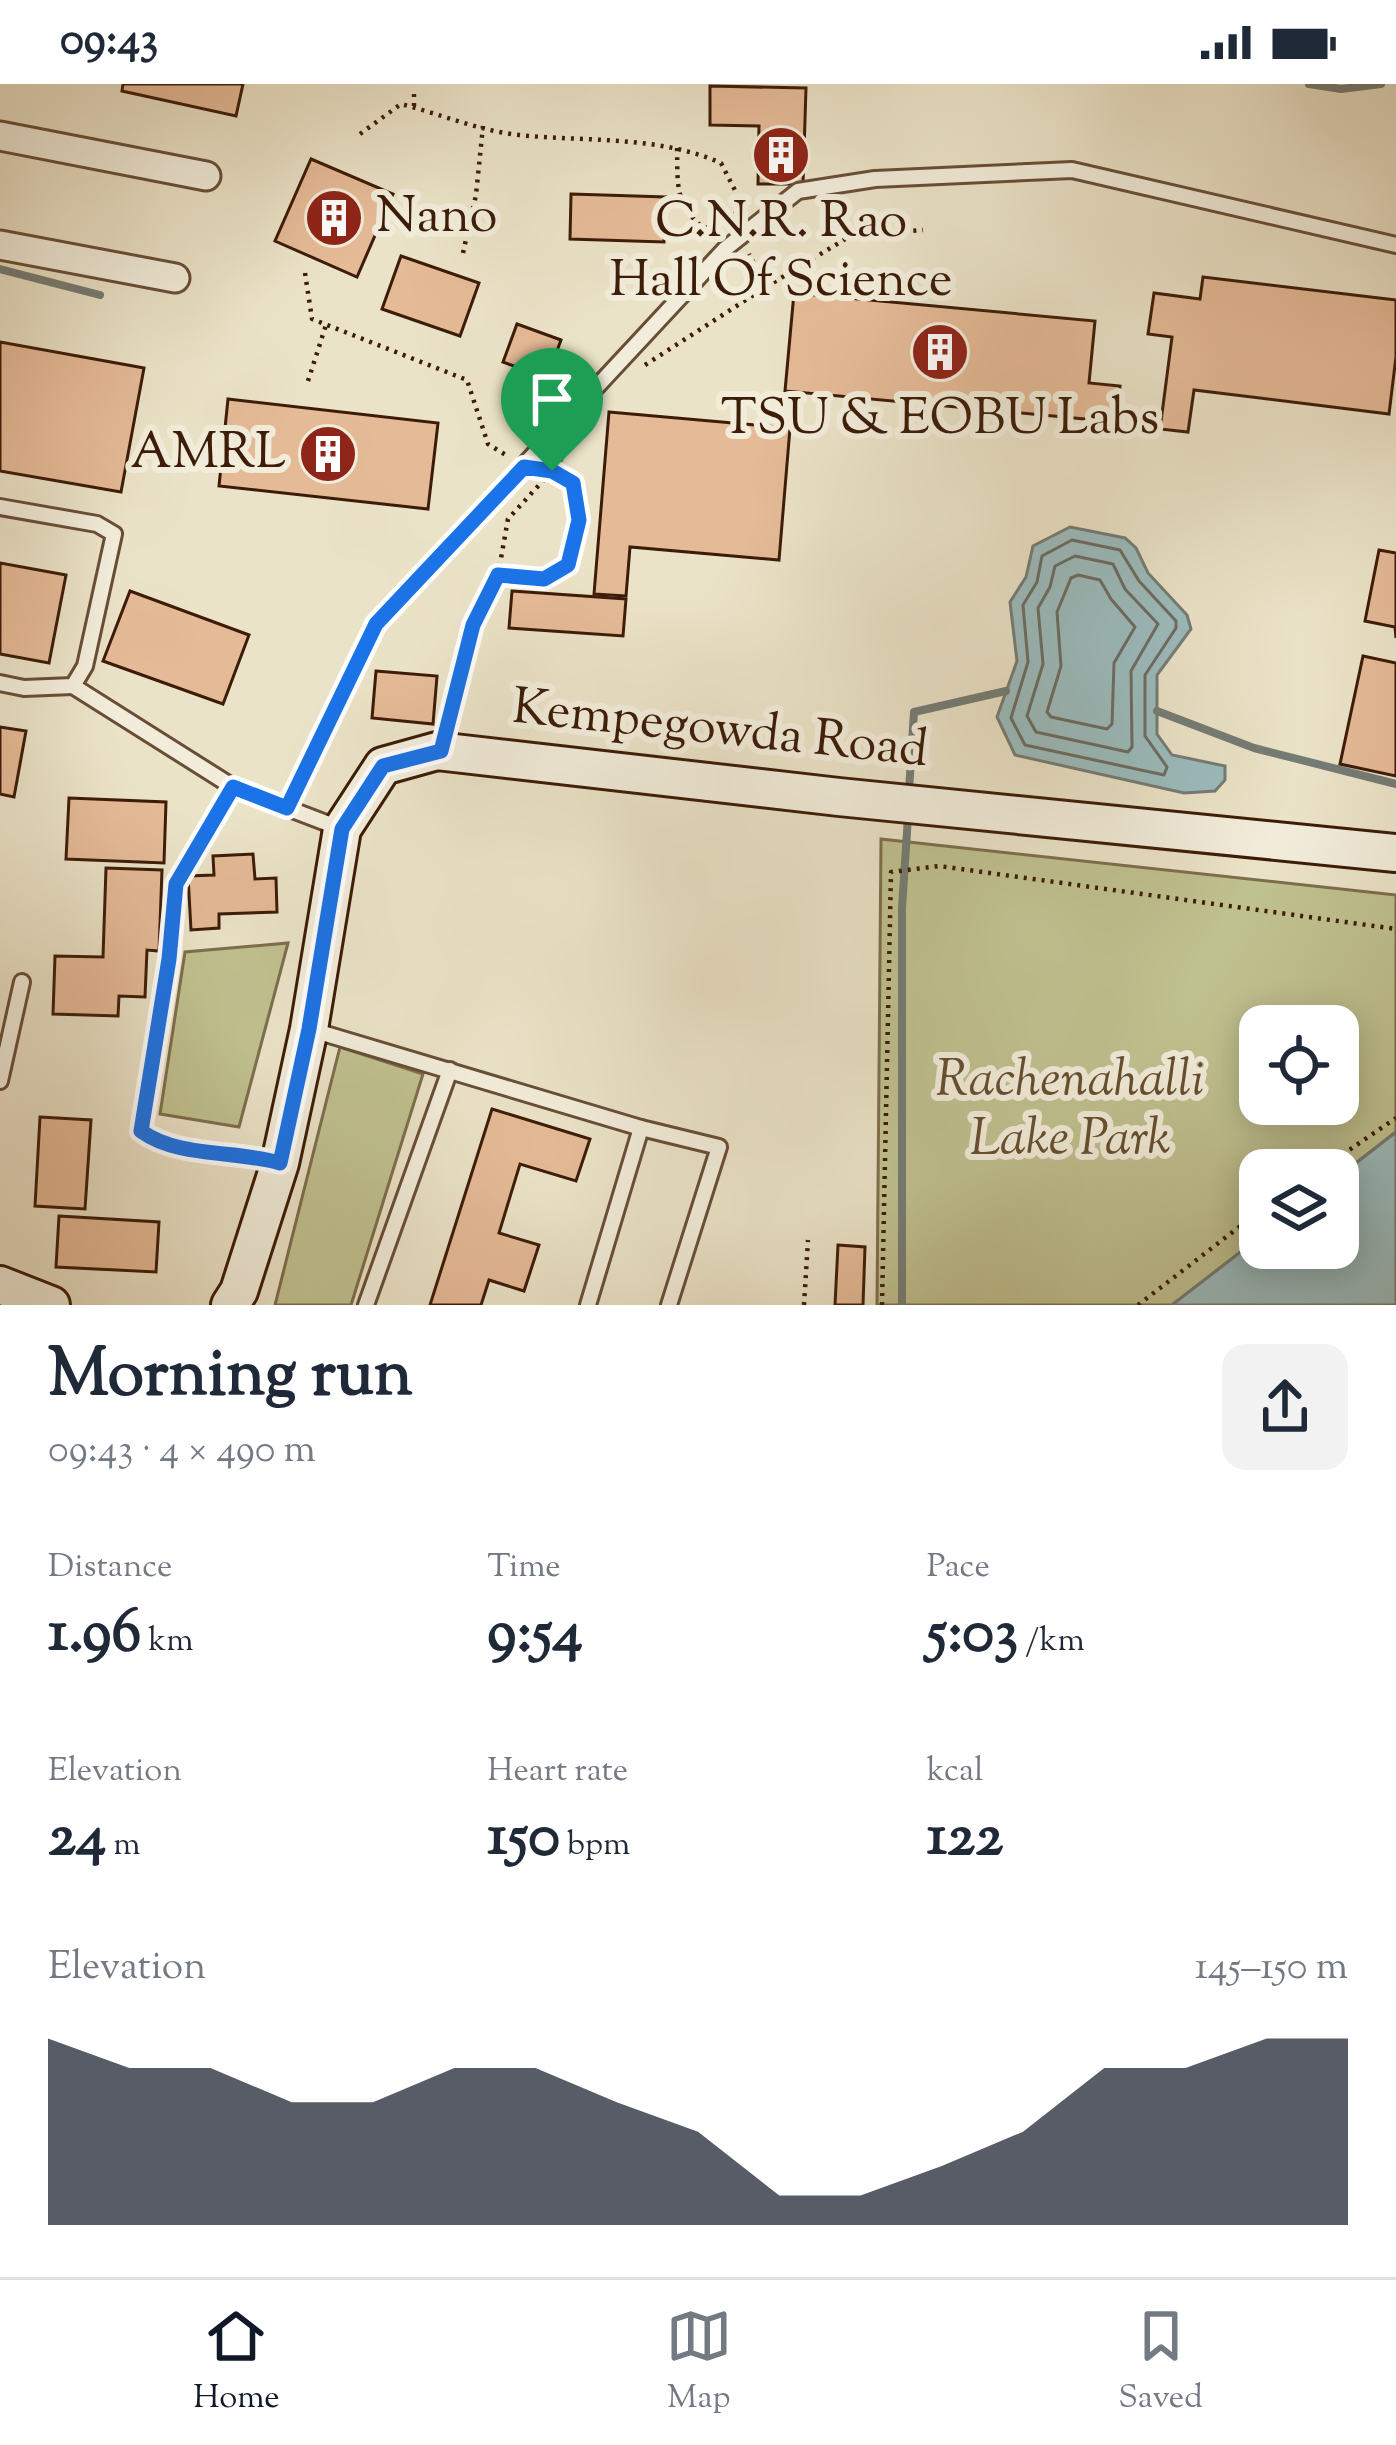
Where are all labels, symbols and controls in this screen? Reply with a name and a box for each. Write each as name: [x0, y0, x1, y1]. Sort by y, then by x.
text: 09:43: [60, 10, 158, 75]
building icon: C.N.R. Rao Hall Of Science: [750, 124, 812, 186]
place label: Nano: [376, 182, 497, 255]
building icon: Nano: [303, 187, 365, 249]
place label: C.N.R. Rao Hall Of Science: [609, 187, 953, 319]
building icon: TSU & EOBU Labs: [909, 321, 971, 383]
pin: [501, 348, 603, 471]
icon: arrive: [519, 366, 585, 432]
place label: TSU & EOBU Labs: [721, 384, 1159, 457]
place label: AMRL: [130, 418, 286, 491]
building icon: AMRL: [297, 423, 359, 485]
street label: Kempegowda Road: [508, 673, 932, 789]
map controls: [1239, 1005, 1359, 1269]
button: locate: [1239, 1005, 1359, 1125]
park label: Rachenahalli Lake Park: [936, 1045, 1204, 1177]
button: layers: [1239, 1149, 1359, 1269]
text: Morning run: [48, 1331, 413, 1426]
button: share: [1222, 1344, 1348, 1470]
text: 09:43 · 4 × 490 m: [48, 1424, 316, 1480]
text: Distance: [48, 1544, 172, 1592]
text: Time: [487, 1544, 561, 1592]
text: Pace: [927, 1544, 990, 1592]
text: 1.96: [48, 1592, 141, 1679]
text: 9:54: [487, 1592, 583, 1679]
text: 5:03: [927, 1592, 1018, 1679]
text: km: [141, 1618, 194, 1666]
text: /km: [1018, 1618, 1085, 1666]
text: Elevation: [48, 1748, 182, 1796]
text: Heart rate: [487, 1748, 628, 1796]
text: kcal: [927, 1748, 983, 1796]
text: 24: [48, 1796, 106, 1883]
text: 150: [487, 1796, 560, 1883]
text: 122: [927, 1796, 1003, 1883]
text: m: [106, 1822, 141, 1870]
text: bpm: [560, 1822, 630, 1870]
text: Elevation: [48, 1941, 206, 1997]
text: 145–150 m: [1195, 1941, 1348, 1997]
tab: Home: [193, 2303, 280, 2423]
tab: Map: [666, 2303, 732, 2423]
tab: Saved: [1118, 2303, 1203, 2423]

